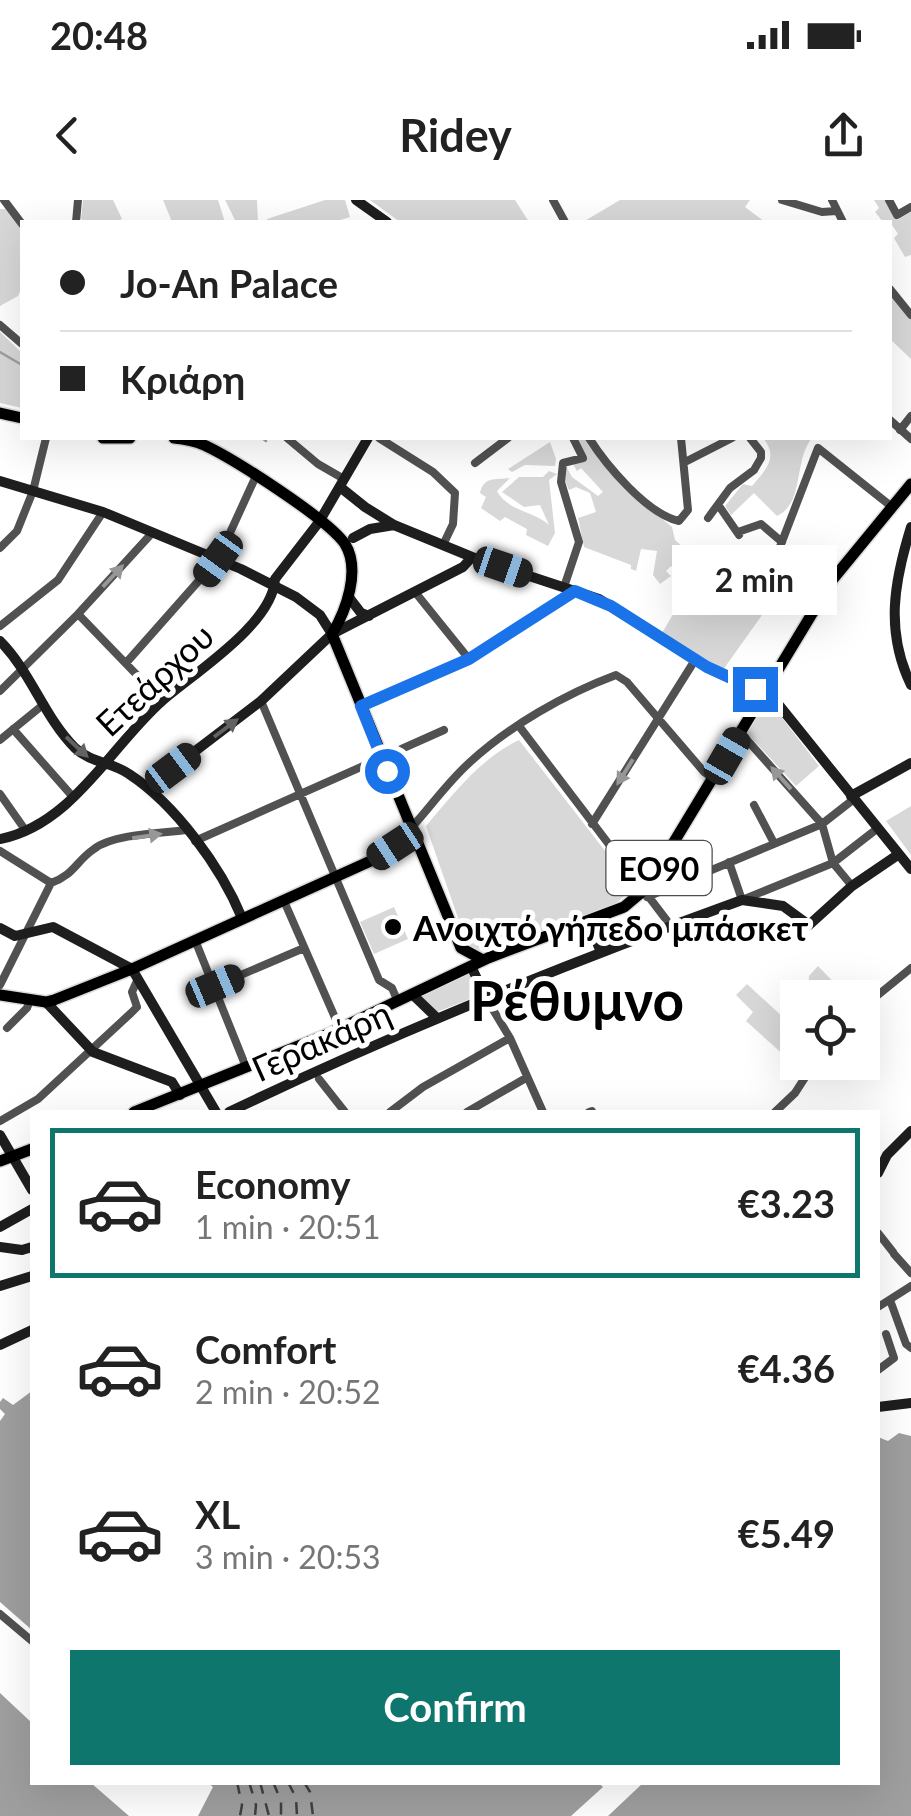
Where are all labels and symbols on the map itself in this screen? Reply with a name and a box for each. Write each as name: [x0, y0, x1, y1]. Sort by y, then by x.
car: [188, 526, 248, 592]
car: [470, 543, 536, 591]
callout: 2 min: [672, 544, 838, 614]
one-way arrow: [101, 564, 124, 588]
street label: Ετεάρχου: [86, 614, 222, 744]
route end: [733, 667, 778, 712]
one-way arrow: [213, 718, 239, 738]
car: [699, 723, 755, 789]
one-way arrow: [65, 736, 89, 759]
car: [140, 738, 206, 798]
route start: [365, 749, 410, 794]
one-way arrow: [617, 758, 634, 786]
one-way arrow: [771, 766, 793, 791]
car: [362, 817, 428, 875]
one-way arrow: [131, 827, 163, 843]
road number: ΕΟ90: [606, 841, 712, 895]
place label: Ανοιχτό γήπεδο μπάσκετ: [412, 906, 809, 948]
marker: Ανοιχτό γήπεδο μπάσκετ: [382, 916, 404, 938]
car: [182, 960, 248, 1012]
district label: Ρέθυμνο: [470, 967, 684, 1033]
street label: Γερακάρη: [245, 991, 397, 1089]

